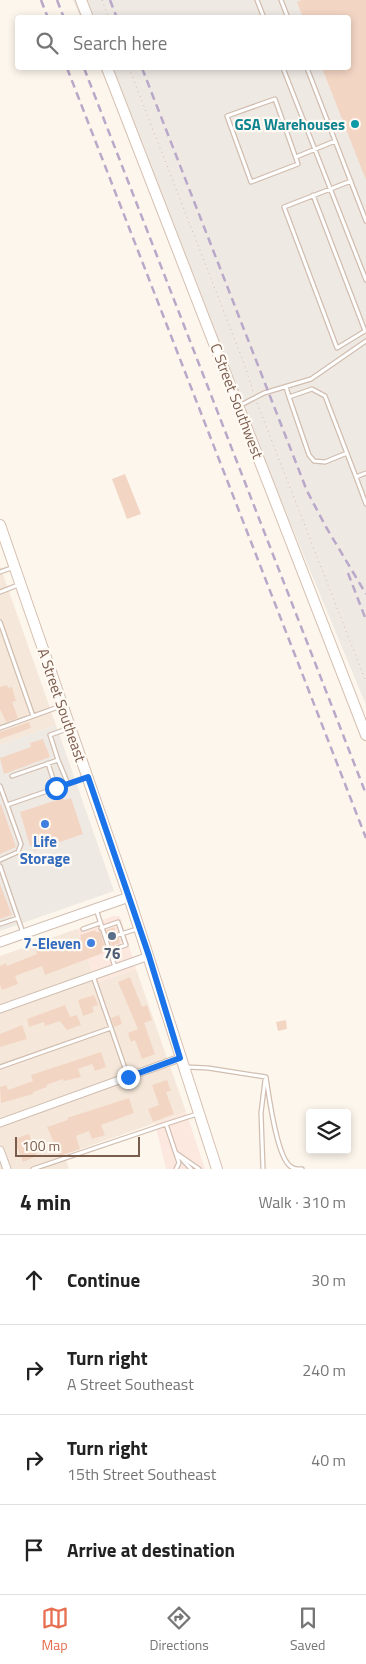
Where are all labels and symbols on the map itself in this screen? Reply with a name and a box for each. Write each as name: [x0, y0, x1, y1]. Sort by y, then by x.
place label: GSA Warehouses: [234, 113, 345, 136]
marker: GSA Warehouses: [349, 118, 361, 130]
street label: C Street Southwest: [204, 340, 270, 463]
street label: A Street Southeast: [32, 645, 92, 766]
route start: [45, 777, 68, 800]
marker: Life Storage: [39, 818, 51, 830]
place label: Life Storage: [20, 830, 71, 870]
marker: 76: [106, 930, 118, 942]
place label: 7-Eleven: [23, 932, 81, 955]
marker: 7-Eleven: [85, 937, 97, 949]
place label: 76: [104, 942, 120, 965]
route end: [117, 1066, 140, 1089]
scale bar: [15, 1134, 140, 1157]

